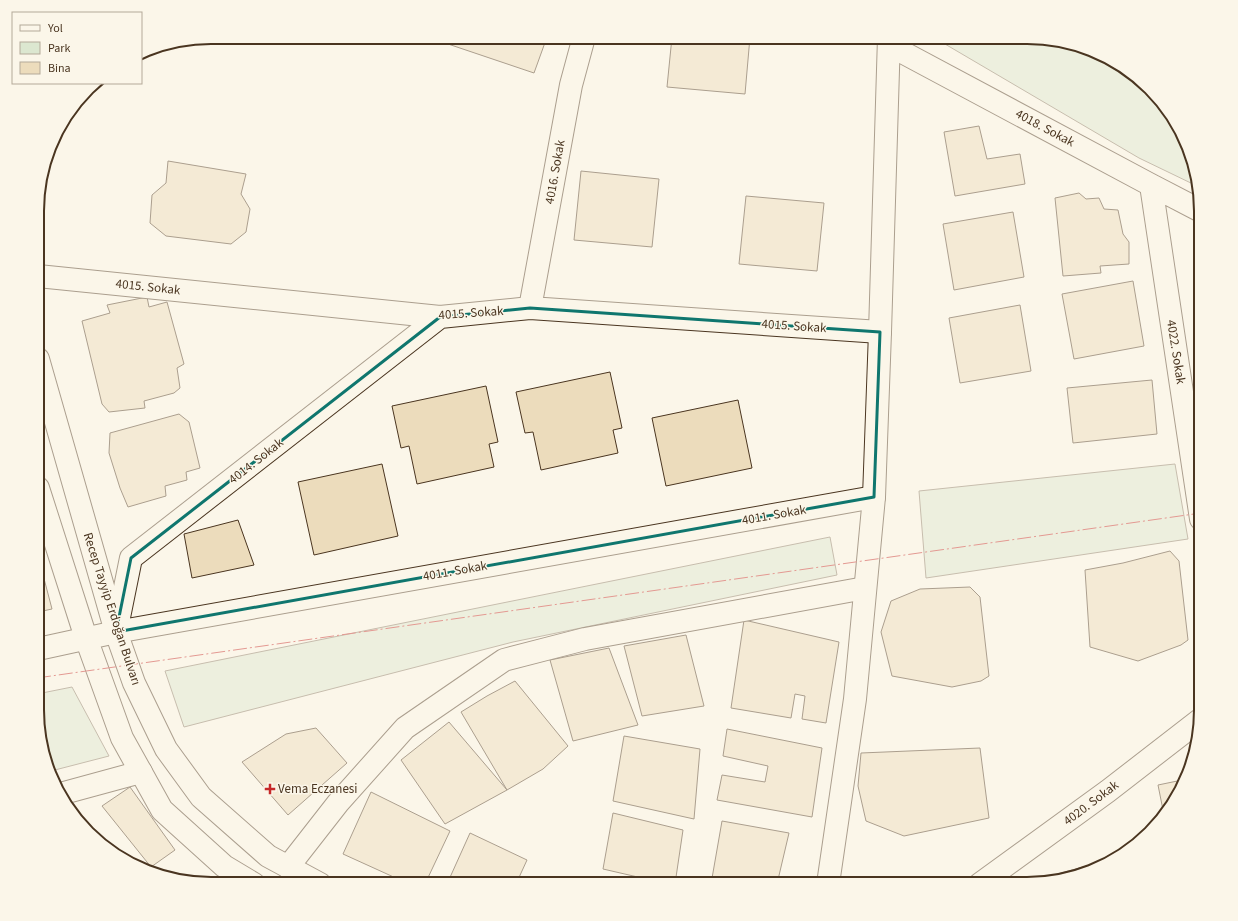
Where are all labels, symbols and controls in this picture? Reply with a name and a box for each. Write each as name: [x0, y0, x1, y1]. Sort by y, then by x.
legend: [12, 12, 142, 84]
text: Yol: [47, 20, 63, 37]
text: Park: [48, 40, 70, 57]
text: Bina: [48, 60, 71, 77]
street label: 4018. Sokak: [1012, 105, 1078, 151]
street label: 4016. Sokak: [540, 138, 570, 206]
street label: 4015. Sokak: [115, 275, 182, 299]
street label: 4015. Sokak: [438, 302, 505, 324]
street label: 4015. Sokak: [761, 315, 828, 337]
street label: 4022. Sokak: [1162, 319, 1190, 386]
street label: 4014. Sokak: [225, 434, 288, 488]
street label: 4011. Sokak: [740, 500, 808, 530]
street label: Recep Tayyip Erdoğan Bulvarı: [79, 530, 145, 688]
street label: 4011. Sokak: [421, 556, 489, 586]
street label: 4020. Sokak: [1060, 776, 1123, 830]
place label: Vema Eczanesi: [278, 780, 358, 798]
marker: Vema Eczanesi: [265, 784, 275, 794]

